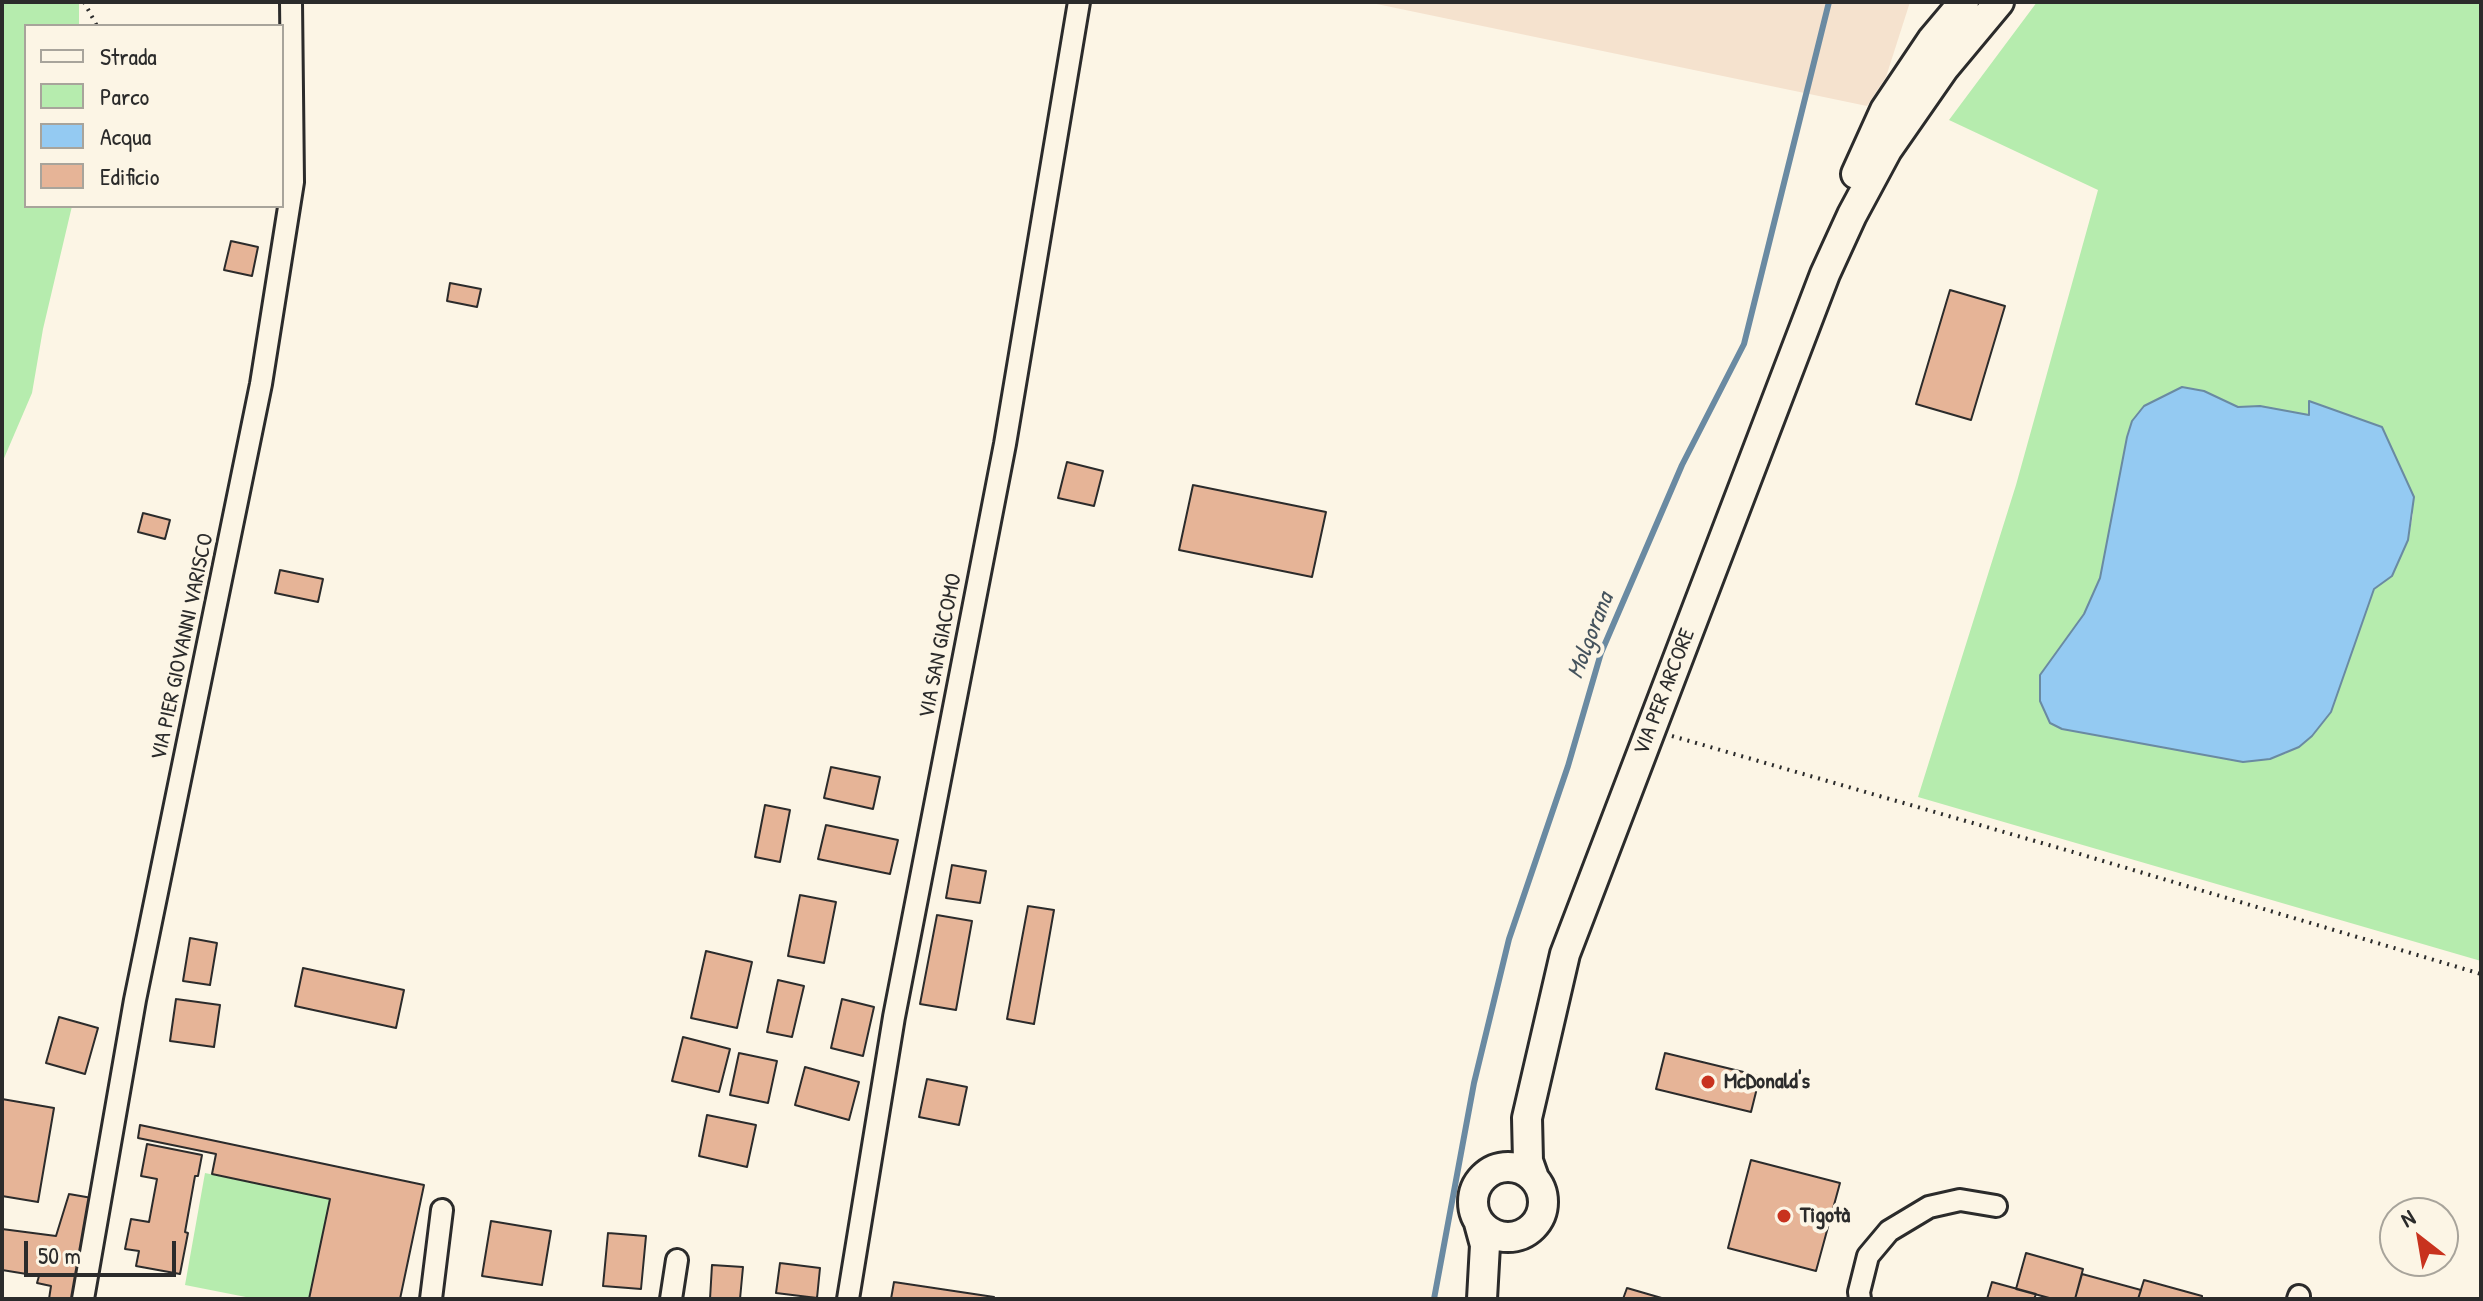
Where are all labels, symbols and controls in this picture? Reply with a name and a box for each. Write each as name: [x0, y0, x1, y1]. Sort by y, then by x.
legend: [24, 24, 284, 208]
text: Strada: [100, 40, 157, 72]
text: Parco: [100, 80, 149, 112]
text: Acqua: [100, 120, 151, 152]
text: Edificio: [100, 160, 159, 192]
street label: VIA PIER GIOVANNI VARISCO: [146, 531, 220, 763]
street label: VIA SAN GIACOMO: [914, 571, 968, 721]
water label: Molgorana: [1562, 589, 1620, 683]
street label: VIA PER ARCORE: [1629, 625, 1701, 759]
place label: McDonald's: [1724, 1069, 1810, 1095]
marker: McDonald's: [1699, 1073, 1717, 1091]
north arrow: [2379, 1197, 2459, 1277]
text: N: [2395, 1202, 2420, 1234]
place label: Tigotà: [1800, 1203, 1850, 1229]
marker: Tigotà: [1775, 1207, 1793, 1225]
scale bar: [28, 1225, 180, 1275]
text: 50 m: [38, 1239, 81, 1271]

